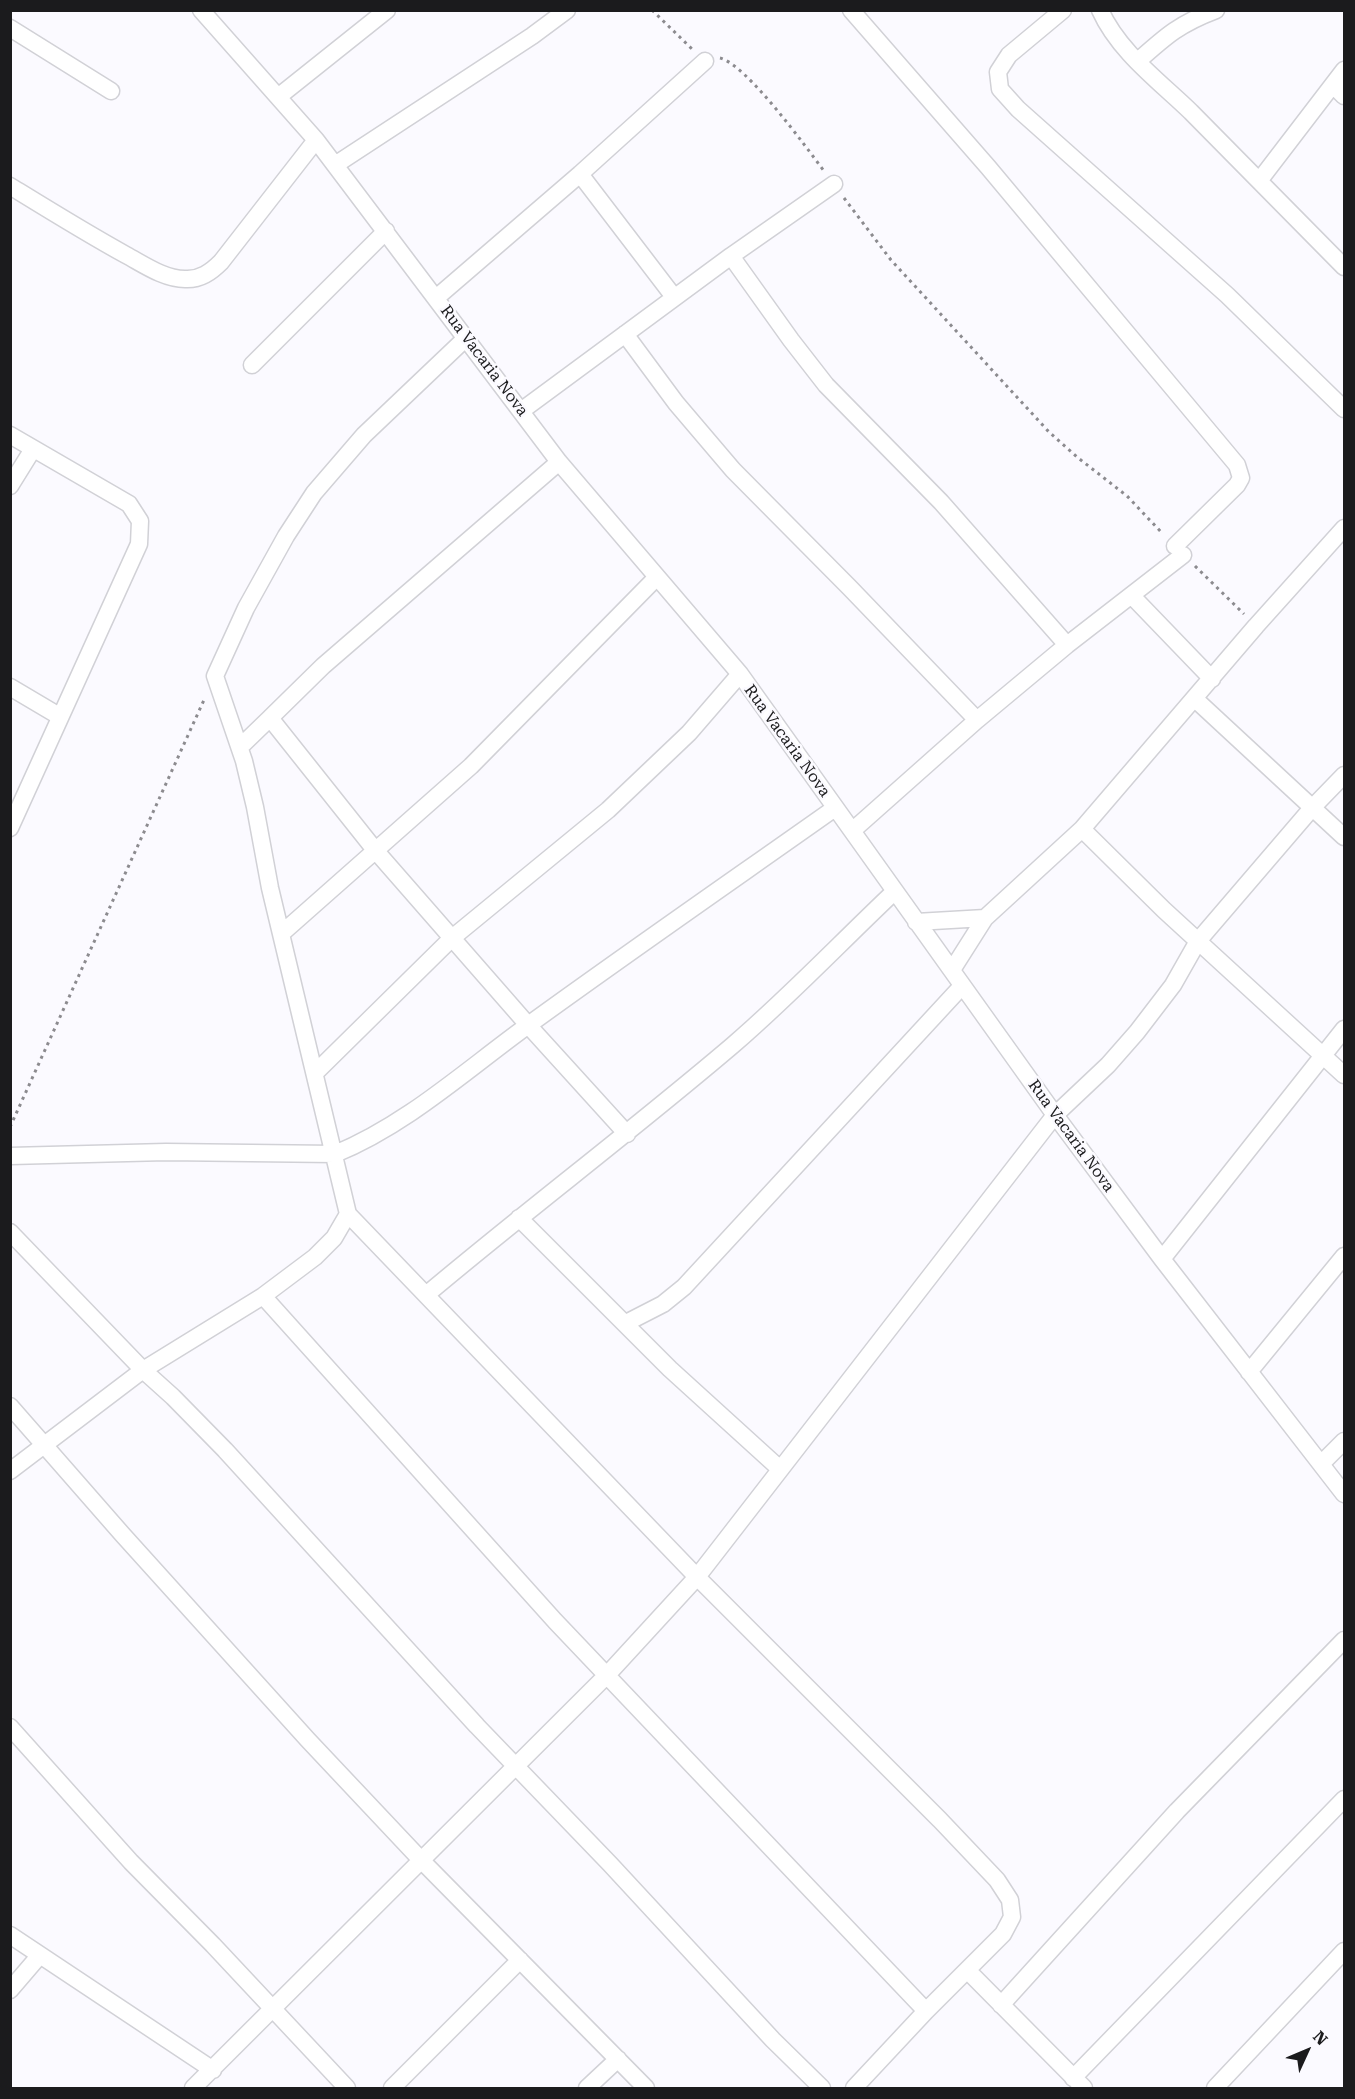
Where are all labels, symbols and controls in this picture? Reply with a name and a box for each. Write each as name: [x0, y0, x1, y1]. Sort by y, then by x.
street label: Rua Vacaria Nova: [436, 302, 532, 420]
street label: Rua Vacaria Nova: [740, 681, 834, 801]
street label: Rua Vacaria Nova: [1024, 1076, 1118, 1196]
north arrow: [1277, 2021, 1337, 2081]
text: N: [1309, 2027, 1331, 2049]

